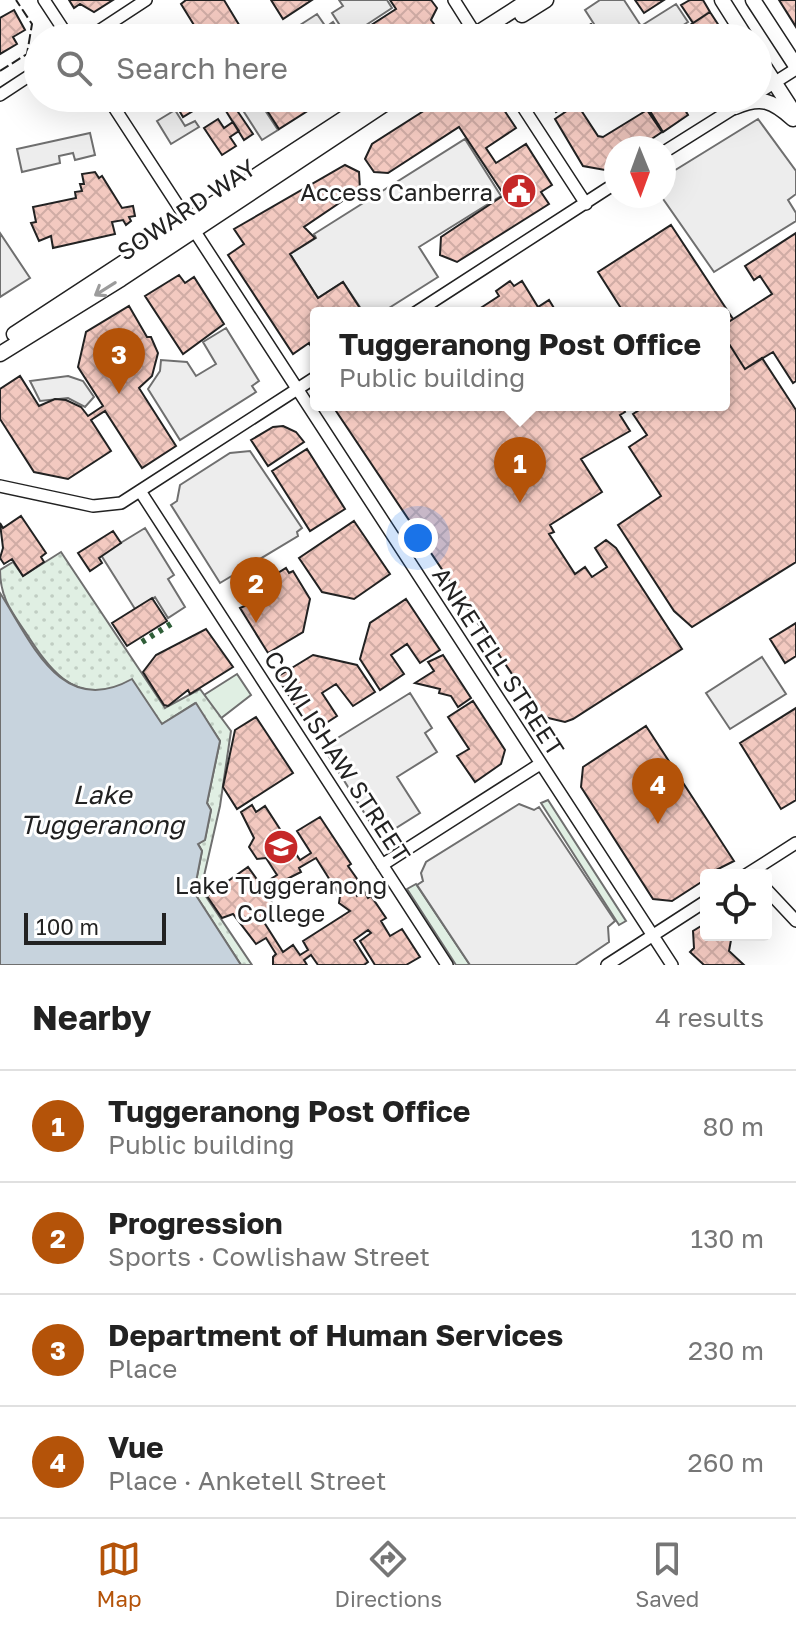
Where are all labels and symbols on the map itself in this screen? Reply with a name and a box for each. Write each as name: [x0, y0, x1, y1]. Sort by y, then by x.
north arrow: [604, 136, 676, 208]
street label: SOWARD WAY: [111, 152, 261, 266]
public building icon: Access Canberra: [500, 172, 538, 210]
place label: Access Canberra: [300, 177, 493, 206]
one-way arrow: [94, 281, 117, 297]
pin: 3: [93, 328, 145, 394]
pin: 1: [494, 437, 546, 503]
your location: [398, 518, 438, 558]
pin: 2: [230, 557, 282, 623]
street label: ANKETELL STREET: [427, 561, 571, 761]
street label: COWLISHAW STREET: [259, 645, 417, 867]
pin: 4: [632, 758, 684, 824]
water label: Lake Tuggeranong: [20, 779, 186, 840]
school or university icon: Lake Tuggeranong College: [262, 828, 300, 866]
place label: Lake Tuggeranong College: [175, 870, 387, 927]
scale bar: [24, 909, 166, 945]

